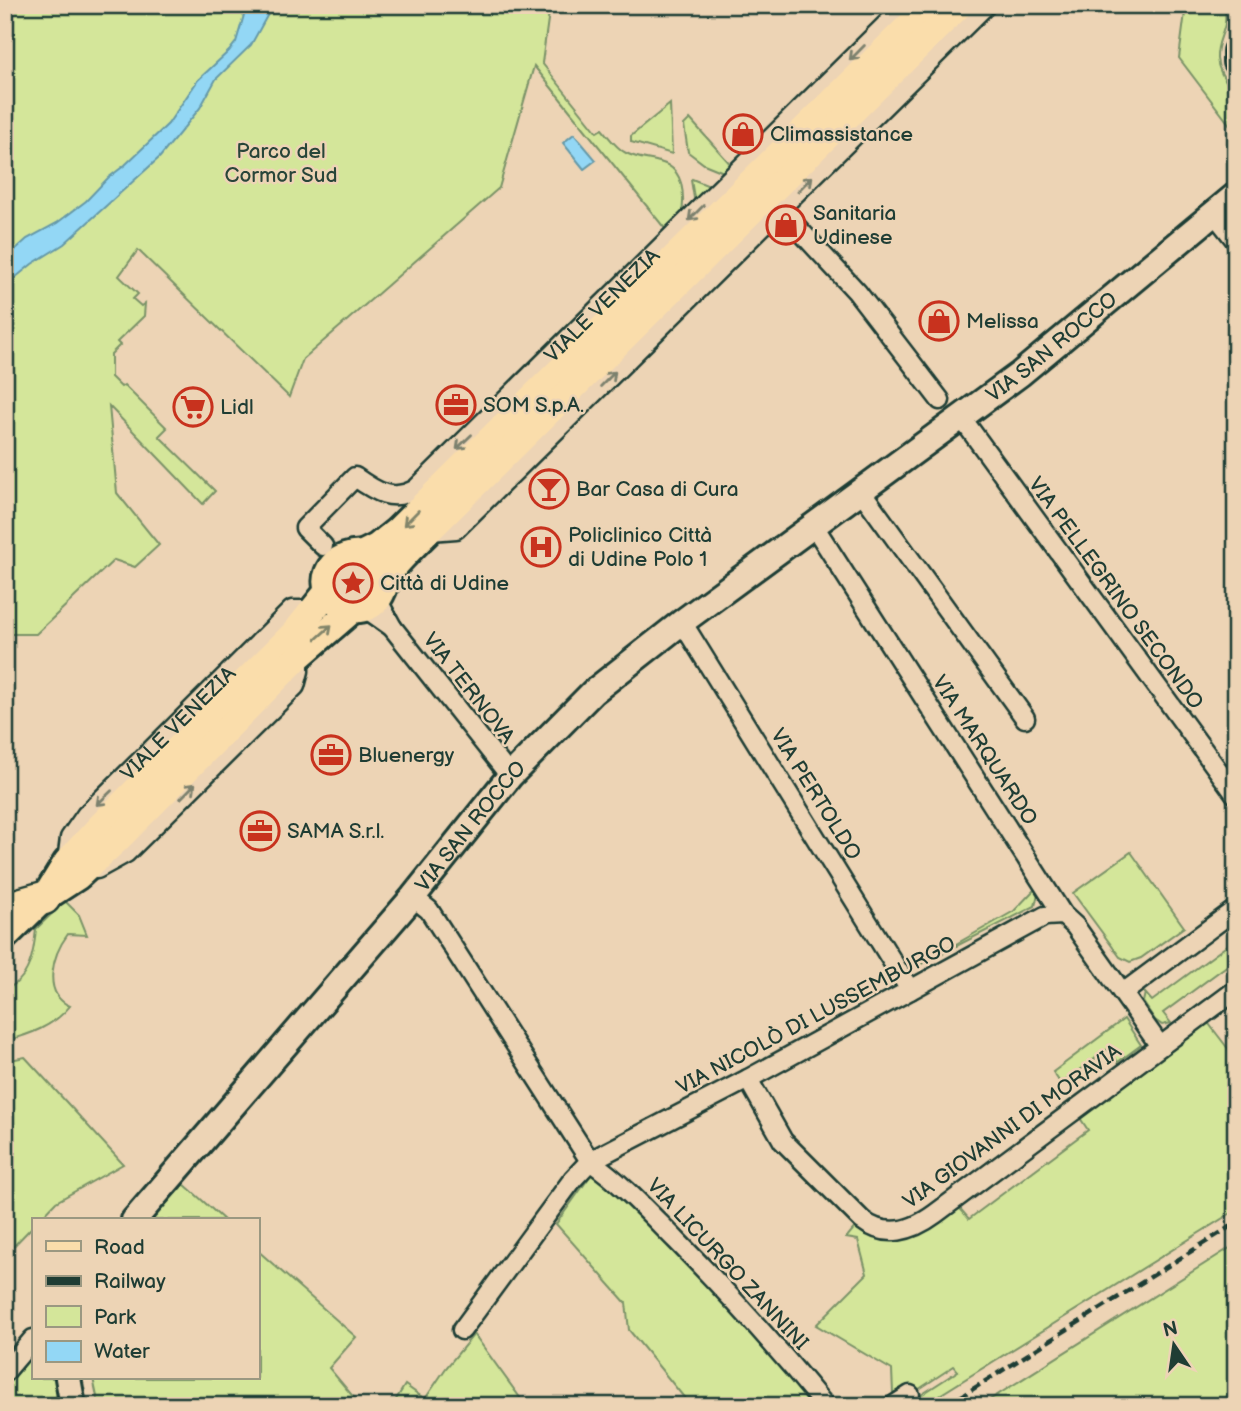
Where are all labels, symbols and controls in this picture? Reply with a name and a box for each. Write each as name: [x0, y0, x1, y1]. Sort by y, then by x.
one-way arrow: [849, 45, 866, 62]
shop icon: Climassistance: [722, 113, 764, 155]
place label: Climassistance: [770, 122, 913, 147]
park label: Parco del Cormor Sud: [224, 139, 338, 188]
one-way arrow: [796, 176, 813, 193]
place label: Sanitaria Udinese: [813, 201, 896, 250]
one-way arrow: [687, 204, 704, 221]
shop icon: Sanitaria Udinese: [765, 204, 807, 246]
street label: VIALE VENEZIA: [539, 243, 665, 368]
street label: VIA SAN ROCCO: [981, 287, 1122, 408]
shop icon: Melissa: [918, 300, 960, 342]
place label: Melissa: [966, 309, 1039, 334]
one-way arrow: [600, 370, 617, 387]
office icon: SOM S.p.A.: [435, 384, 477, 426]
supermarket icon: Lidl: [172, 386, 214, 428]
place label: SOM S.p.A.: [483, 393, 584, 418]
place label: Lidl: [220, 395, 254, 420]
one-way arrow: [456, 433, 473, 450]
bar icon: Bar Casa di Cura: [528, 468, 570, 510]
street label: VIA PELLEGRINO SECONDO: [1023, 472, 1208, 714]
place label: Bar Casa di Cura: [576, 477, 739, 502]
one-way arrow: [402, 510, 419, 527]
place label: Policlinico Città di Udine Polo 1: [568, 523, 712, 572]
hospital icon: Policlinico Città di Udine Polo 1: [520, 526, 562, 568]
place icon: Città di Udine: [332, 562, 374, 604]
place label: Città di Udine: [380, 571, 509, 596]
one-way arrow: [315, 624, 332, 641]
street label: VIA TERNOVA: [417, 628, 520, 749]
street label: VIALE VENEZIA: [116, 661, 241, 786]
street label: VIA MARQUARDO: [927, 671, 1042, 830]
street label: VIA PERTOLDO: [765, 724, 866, 865]
office icon: Bluenergy: [310, 734, 352, 776]
place label: Bluenergy: [358, 743, 455, 768]
street label: VIA SAN ROCCO: [410, 756, 531, 897]
one-way arrow: [180, 782, 197, 799]
one-way arrow: [95, 790, 112, 807]
office icon: SAMA S.r.l.: [239, 810, 281, 852]
place label: SAMA S.r.l.: [287, 819, 384, 844]
street label: VIA NICOLÒ DI LUSSEMBURGO: [672, 931, 960, 1100]
street label: VIA GIOVANNI DI MORAVIA: [898, 1039, 1126, 1214]
street label: VIA LICURGO ZANNINI: [642, 1173, 814, 1355]
legend: [32, 1218, 259, 1380]
text: Road: [94, 1235, 145, 1260]
text: Railway: [94, 1269, 166, 1294]
text: Park: [94, 1305, 137, 1330]
north arrow: [1140, 1310, 1210, 1380]
text: N: [1161, 1317, 1180, 1343]
text: Water: [94, 1339, 150, 1364]

